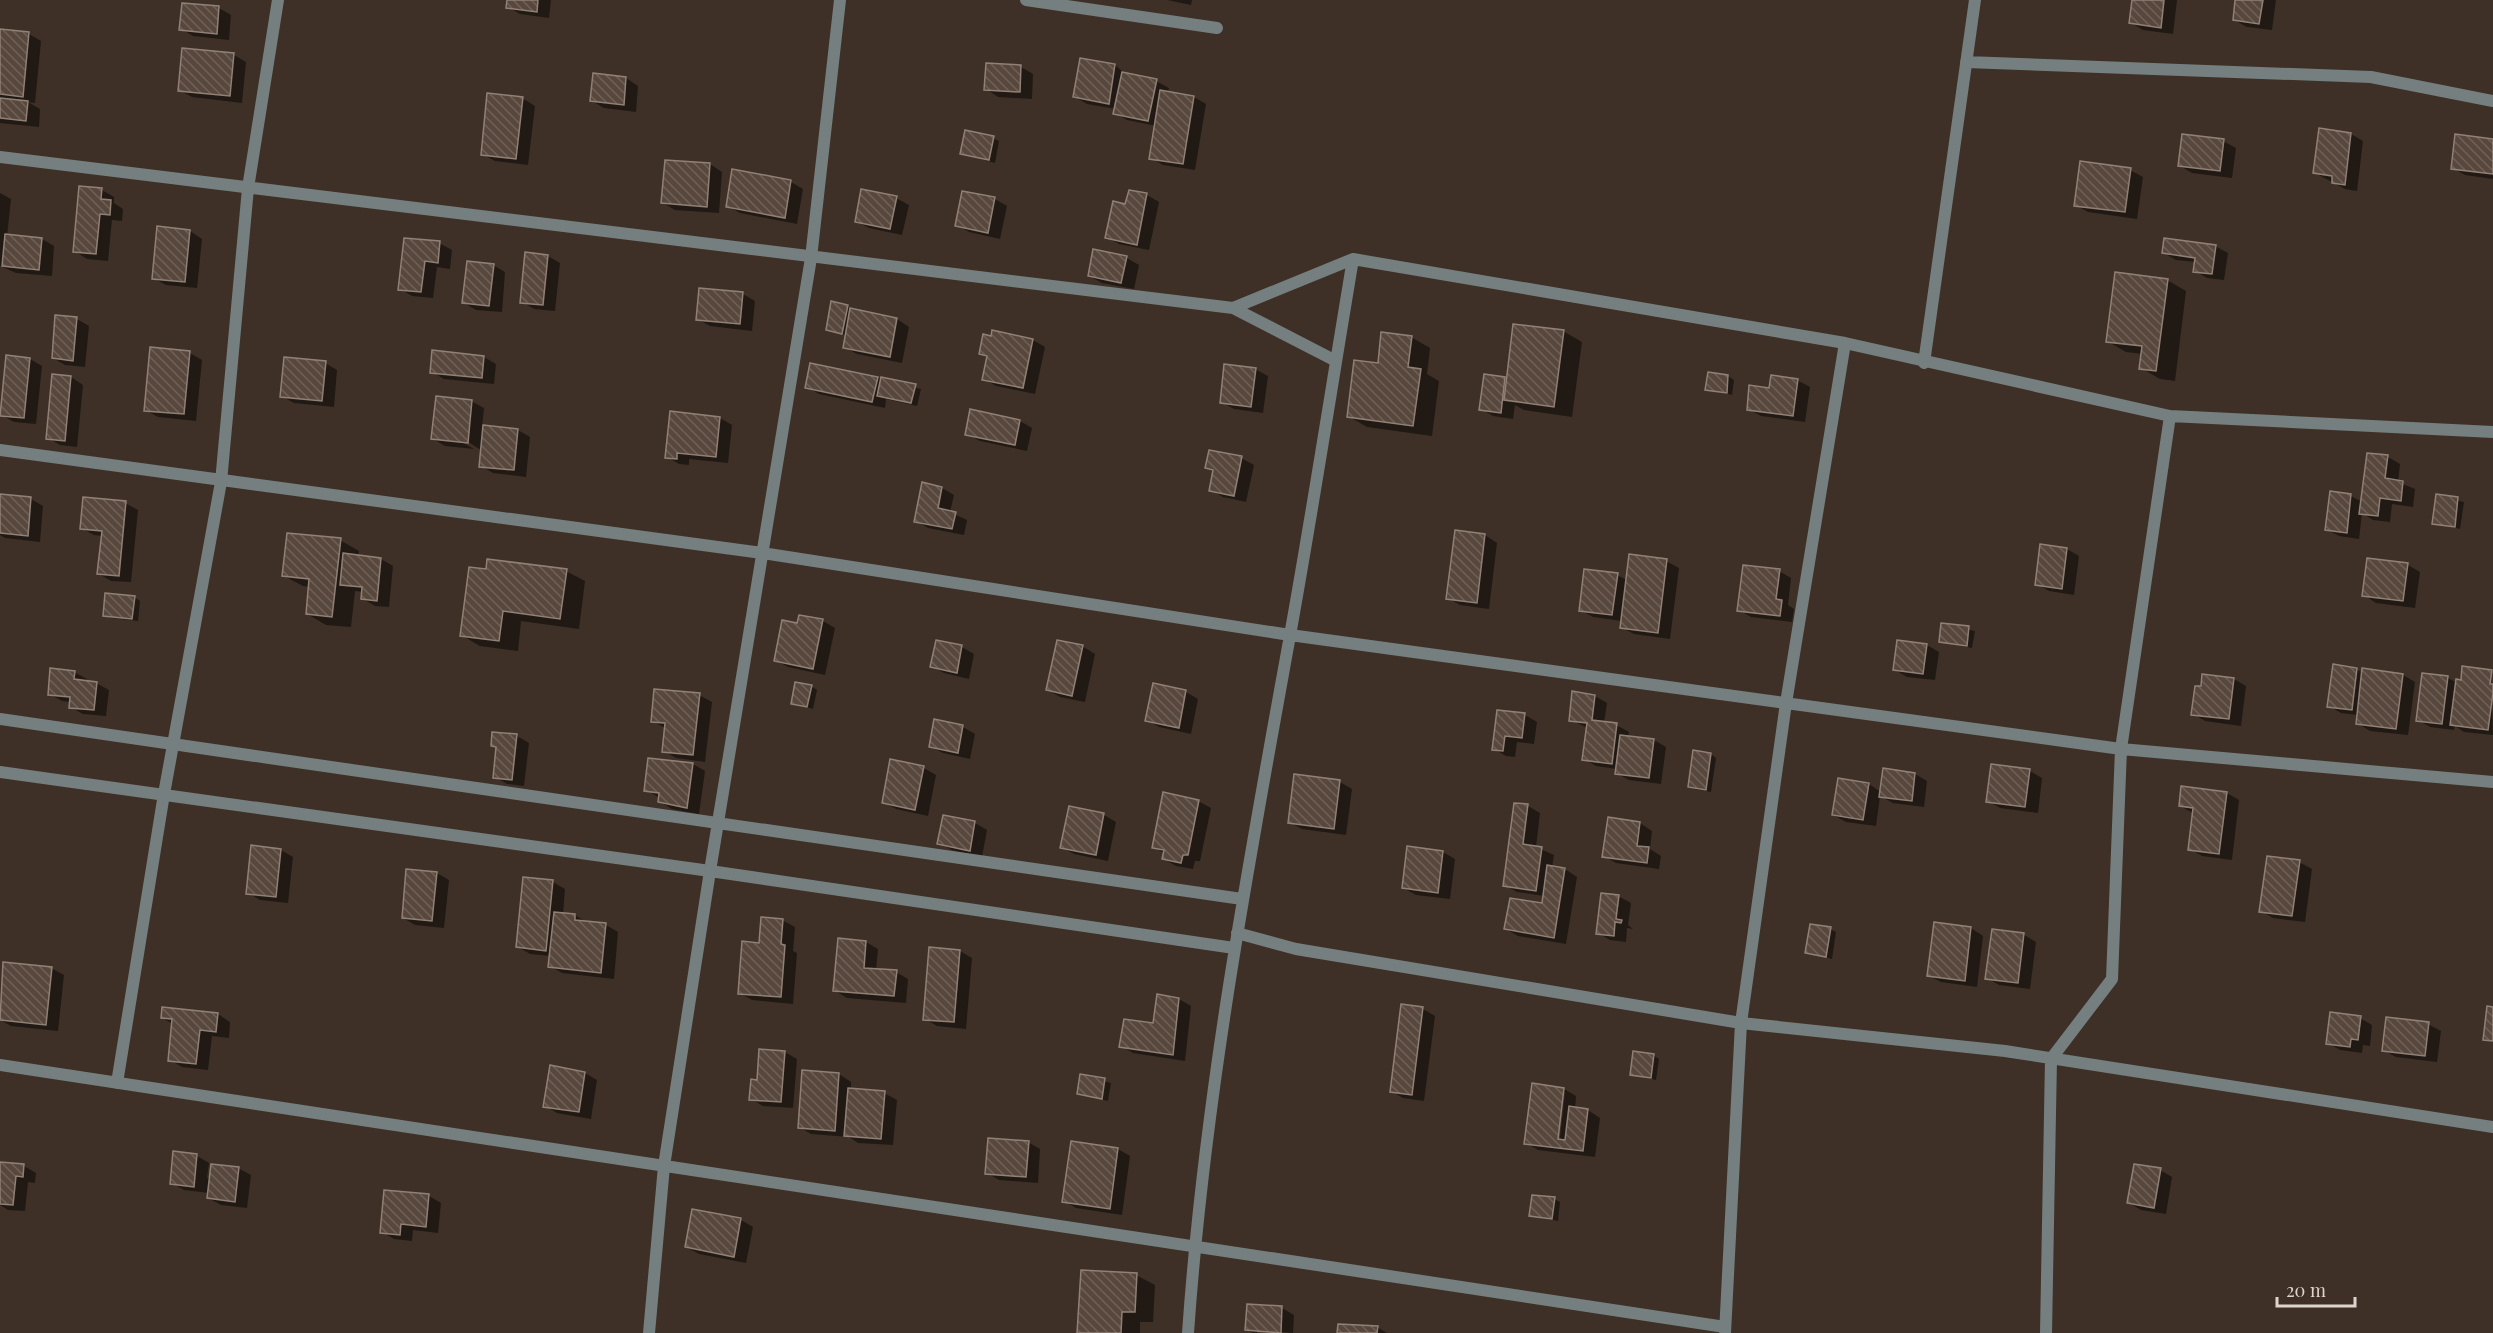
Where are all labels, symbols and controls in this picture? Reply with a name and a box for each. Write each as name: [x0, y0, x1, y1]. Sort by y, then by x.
scale bar: [2277, 1270, 2355, 1308]
text: 20 m: [2286, 1278, 2326, 1302]

